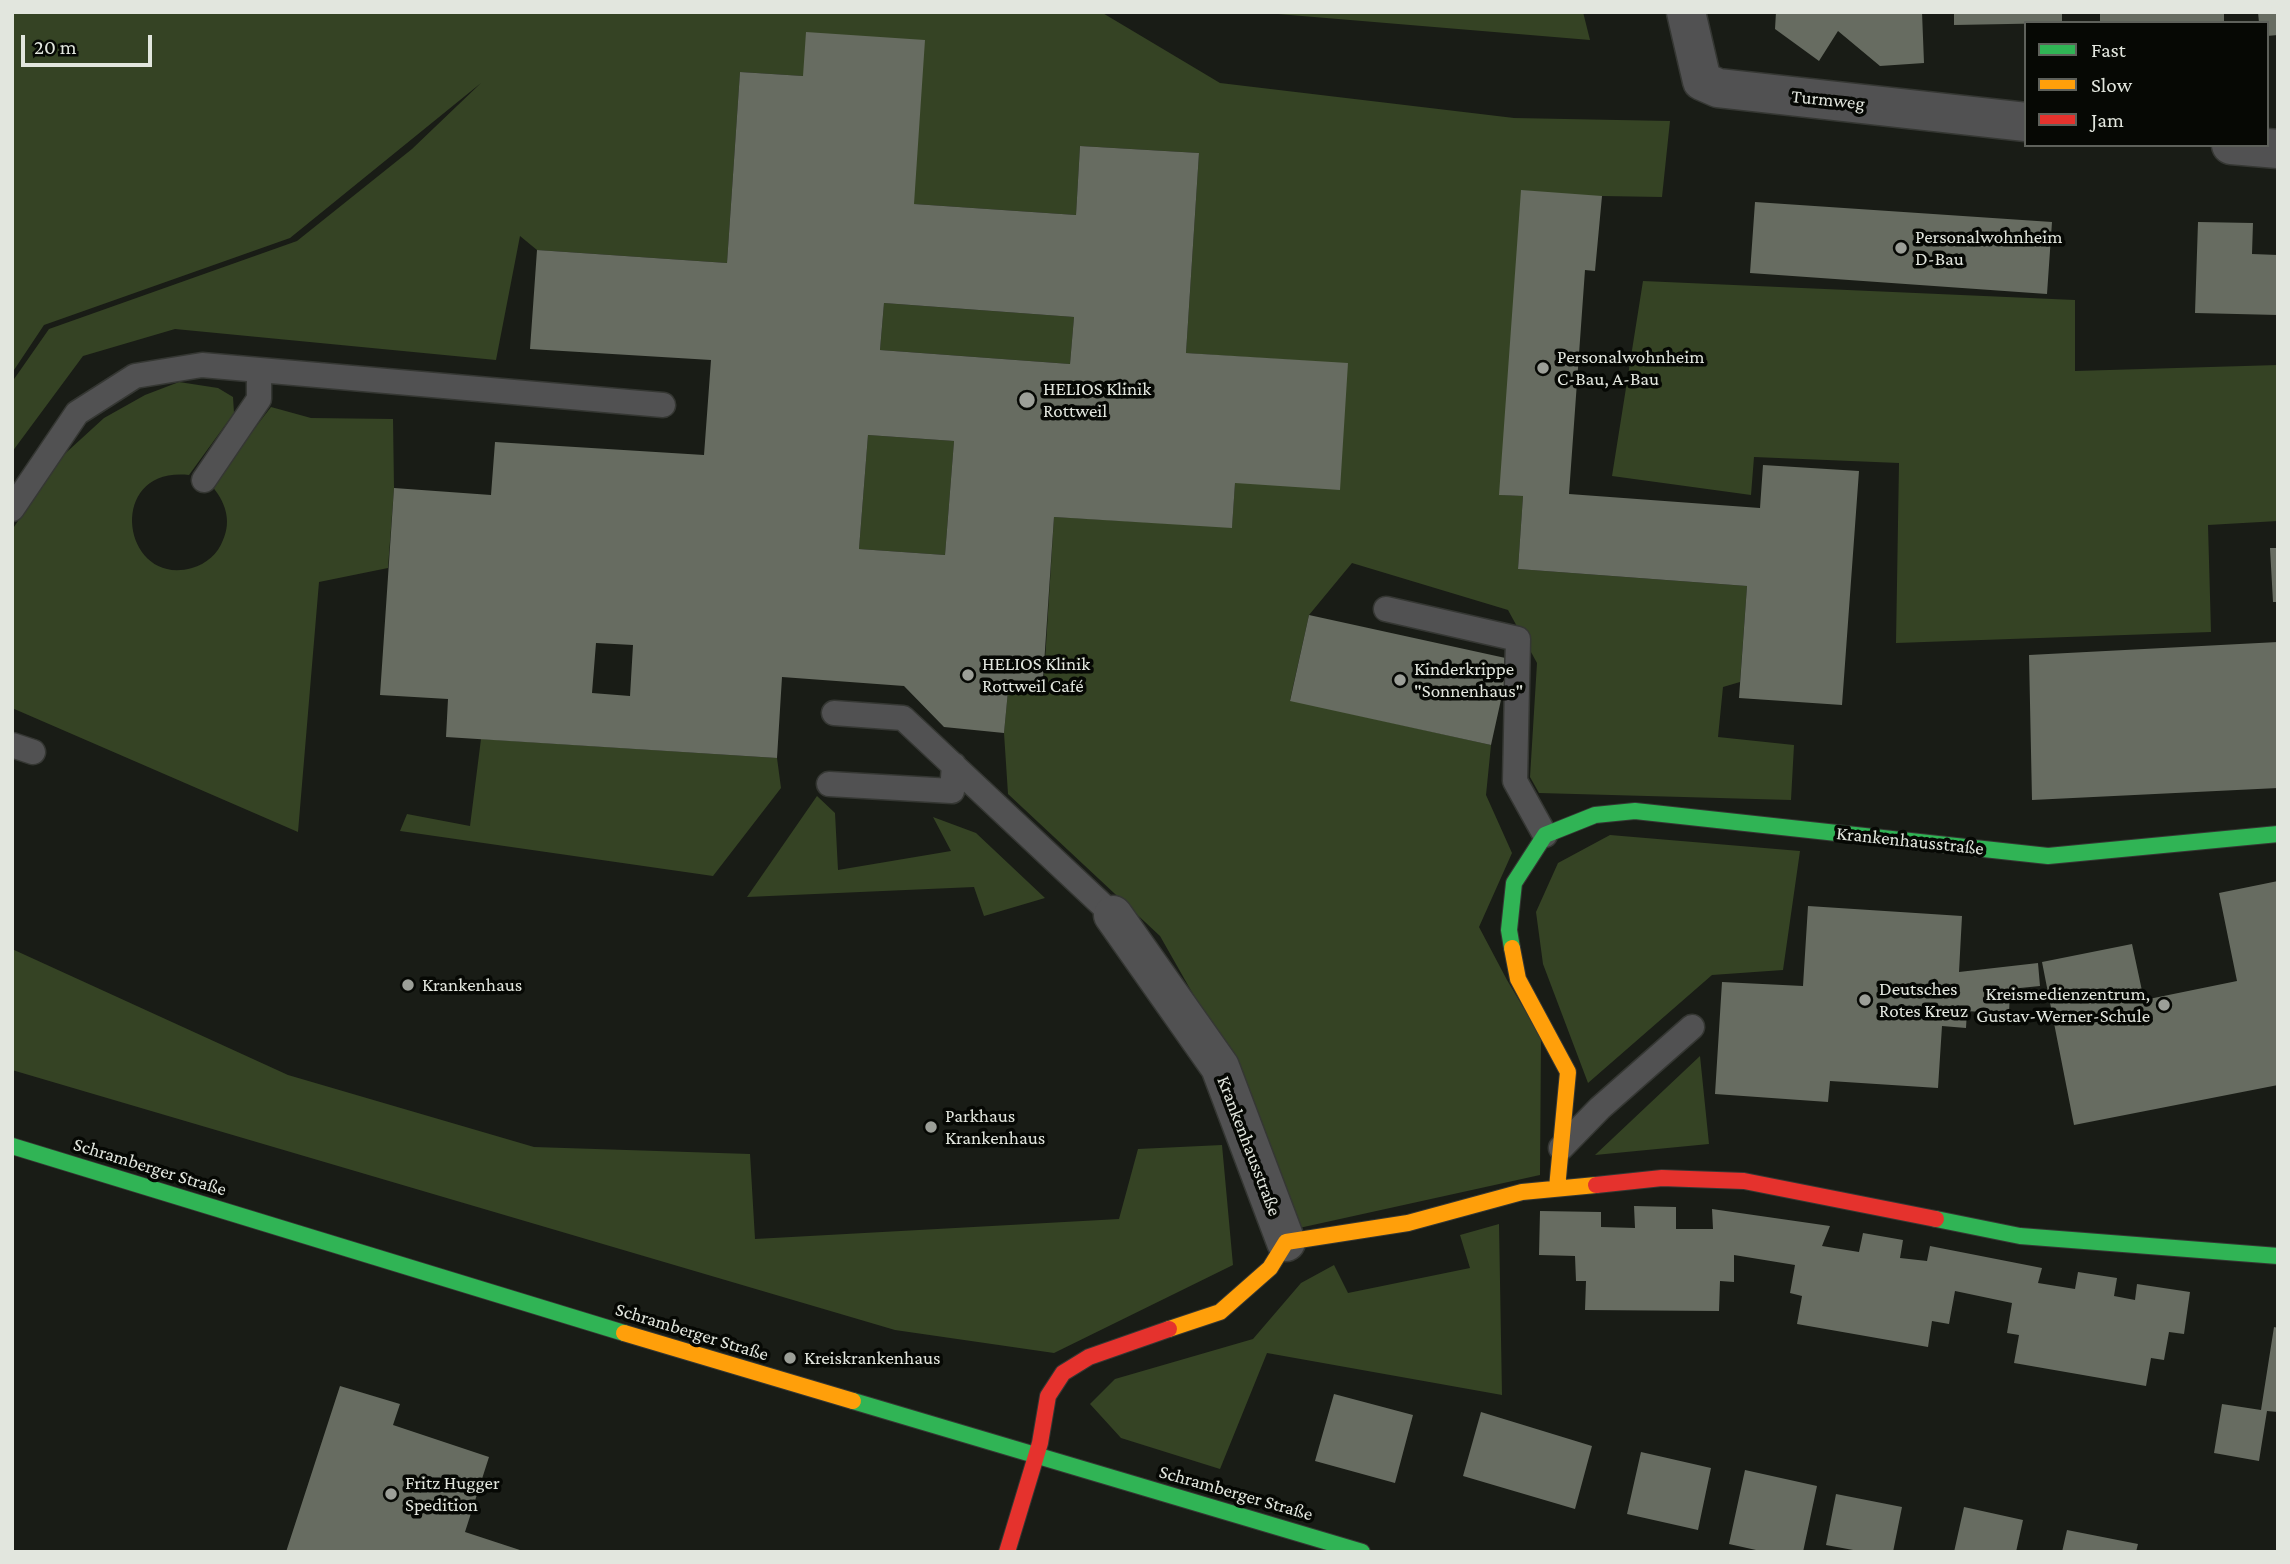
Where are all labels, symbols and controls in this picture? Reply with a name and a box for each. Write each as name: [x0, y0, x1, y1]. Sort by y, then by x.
scale bar: [24, 21, 156, 65]
legend: [2024, 21, 2269, 147]
text: 20 m: [34, 35, 77, 59]
text: Fast: [2091, 38, 2126, 62]
text: Slow: [2091, 73, 2132, 97]
street label: Turmweg: [1790, 85, 1866, 115]
text: Jam: [2091, 108, 2124, 132]
place label: Personalwohnheim D-Bau: [1915, 226, 2062, 270]
marker: Personalwohnheim D-Bau: [1893, 240, 1909, 256]
place label: Personalwohnheim C-Bau, A-Bau: [1557, 346, 1704, 390]
marker: Personalwohnheim C-Bau, A-Bau: [1535, 360, 1551, 376]
place label: HELIOS Klinik Rottweil: [1043, 378, 1151, 422]
marker: HELIOS Klinik Rottweil: [1017, 390, 1037, 410]
place label: HELIOS Klinik Rottweil Café: [982, 653, 1090, 697]
place label: Kinderkrippe "Sonnenhaus": [1414, 658, 1523, 702]
marker: HELIOS Klinik Rottweil Café: [960, 667, 976, 683]
marker: Kinderkrippe "Sonnenhaus": [1392, 672, 1408, 688]
street label: Krankenhausstraße: [1835, 822, 1985, 860]
place label: Krankenhaus: [422, 974, 522, 996]
marker: Krankenhaus: [400, 977, 416, 993]
place label: Deutsches Rotes Kreuz: [1879, 978, 1968, 1022]
place label: Kreismedienzentrum, Gustav-Werner-Schule: [1976, 983, 2150, 1027]
marker: Deutsches Rotes Kreuz: [1857, 992, 1873, 1008]
marker: Kreismedienzentrum, Gustav-Werner-Schule: [2156, 997, 2172, 1013]
street label: Krankenhausstraße: [1212, 1073, 1286, 1219]
place label: Parkhaus Krankenhaus: [945, 1105, 1045, 1149]
marker: Parkhaus Krankenhaus: [923, 1119, 939, 1135]
street label: Schramberger Straße: [71, 1133, 229, 1201]
street label: Schramberger Straße: [613, 1298, 771, 1366]
place label: Kreiskrankenhaus: [804, 1347, 941, 1369]
marker: Kreiskrankenhaus: [782, 1350, 798, 1366]
street label: Schramberger Straße: [1156, 1460, 1316, 1526]
place label: Fritz Hugger Spedition: [405, 1472, 500, 1516]
marker: Fritz Hugger Spedition: [383, 1486, 399, 1502]

